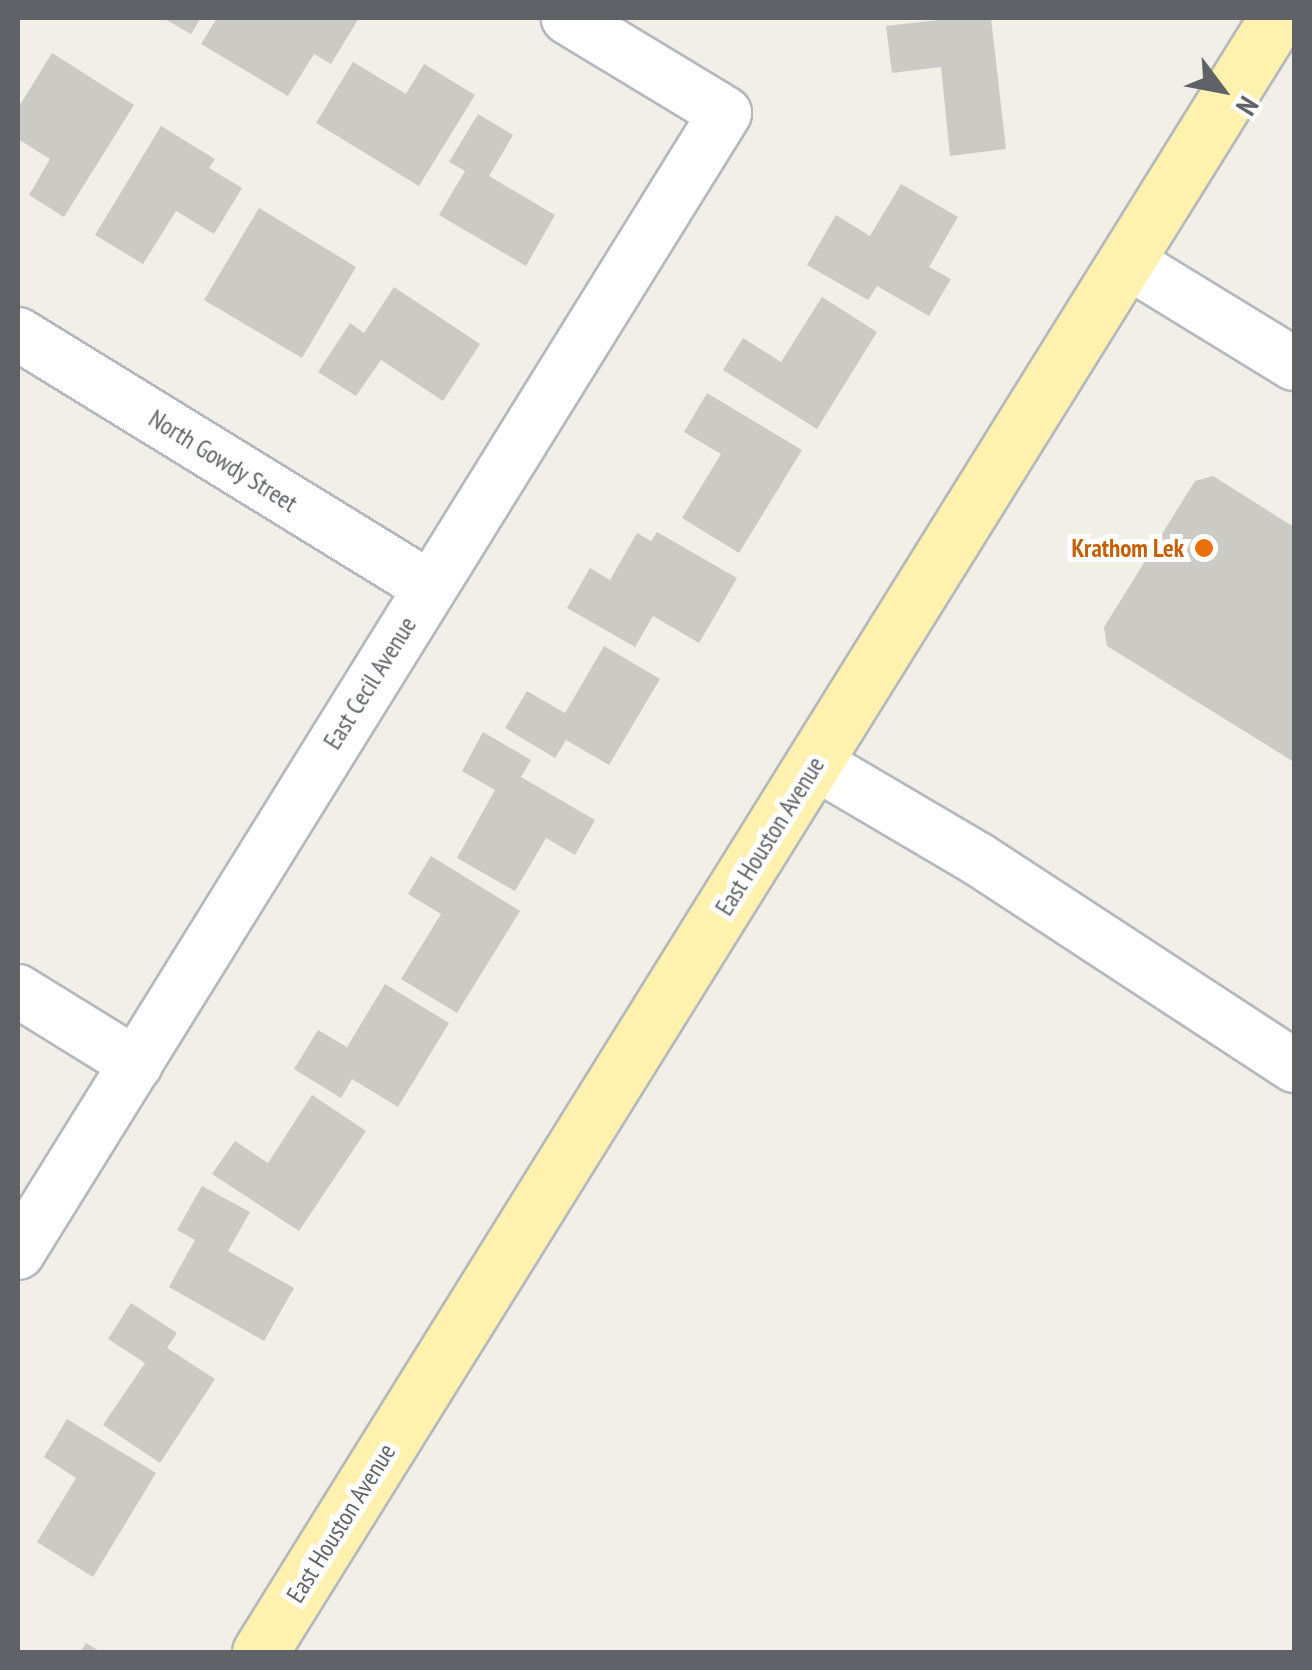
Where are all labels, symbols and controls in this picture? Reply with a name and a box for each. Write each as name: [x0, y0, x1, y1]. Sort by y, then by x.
north arrow: [1172, 40, 1272, 140]
text: N: [1228, 90, 1268, 122]
street label: North Gowdy Street: [143, 403, 303, 519]
place label: Krathom Lek: [1071, 533, 1184, 563]
marker: Krathom Lek: [1193, 537, 1215, 559]
street label: East Cecil Avenue: [317, 611, 423, 755]
street label: East Houston Avenue: [709, 751, 831, 921]
street label: East Houston Avenue: [280, 1438, 402, 1608]

